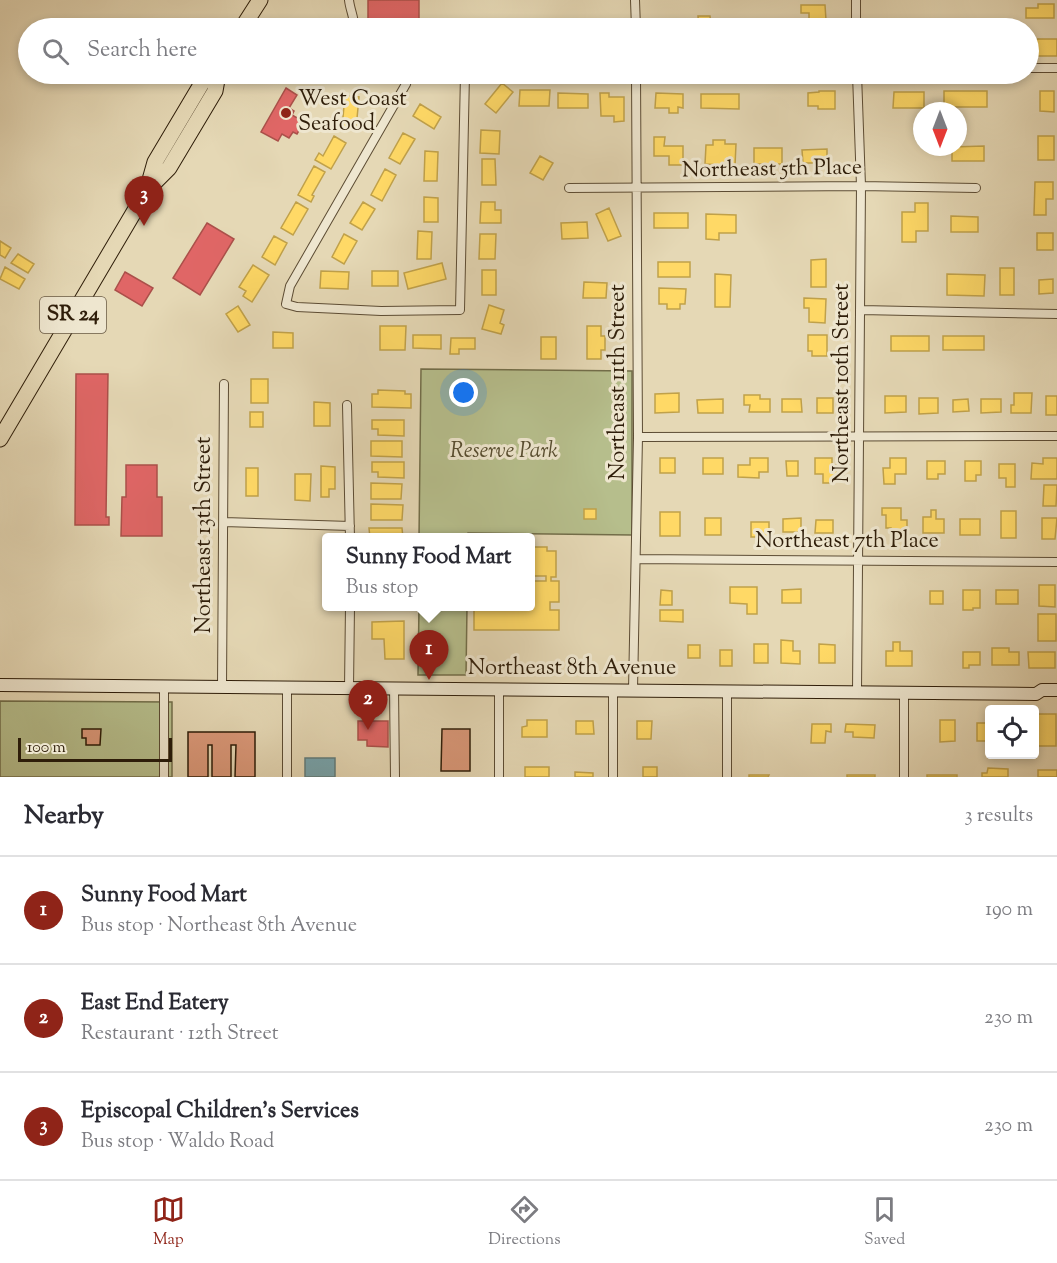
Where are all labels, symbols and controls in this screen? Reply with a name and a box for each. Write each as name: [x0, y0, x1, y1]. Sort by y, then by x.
search box: [18, 18, 1039, 84]
icon: search: [39, 35, 72, 68]
text: Search here: [87, 35, 197, 67]
place label: West Coast Seafood: [298, 84, 407, 141]
north arrow: [913, 102, 967, 156]
marker: West Coast Seafood: [279, 106, 293, 120]
street label: Northeast 5th Place: [682, 152, 862, 188]
pin: 3: [124, 176, 164, 226]
street label: Northeast 10th Street: [827, 283, 859, 483]
street label: Northeast 11th Street: [603, 284, 635, 480]
road number: SR 24: [40, 297, 106, 333]
your location: [449, 378, 478, 407]
street label: Northeast 13th Street: [189, 436, 221, 634]
park label: Reserve Park: [450, 436, 558, 468]
street label: Northeast 7th Place: [755, 526, 939, 558]
popup: [322, 533, 535, 611]
text: Sunny Food Mart: [346, 542, 511, 574]
text: Bus stop: [346, 574, 418, 603]
pin: 1: [410, 630, 448, 680]
street label: Northeast 8th Avenue: [468, 653, 676, 685]
pin: 2: [348, 680, 388, 730]
map controls: [985, 705, 1039, 759]
button: locate: [985, 705, 1039, 759]
scale bar: [18, 735, 172, 762]
text: 100 m: [27, 737, 66, 760]
text: Nearby: [24, 798, 104, 835]
text: 3 results: [964, 802, 1033, 831]
text: Sunny Food Mart: [81, 880, 247, 912]
text: 1: [40, 896, 47, 925]
text: 190 m: [985, 896, 1033, 925]
text: Bus stop · Northeast 8th Avenue: [81, 912, 357, 941]
text: East End Eatery: [81, 988, 229, 1020]
text: 2: [39, 1004, 48, 1033]
text: 230 m: [984, 1004, 1033, 1033]
text: Restaurant · 12th Street: [81, 1020, 279, 1049]
text: Episcopal Children's Services: [81, 1096, 359, 1128]
text: 3: [39, 1112, 48, 1141]
text: 230 m: [984, 1112, 1033, 1141]
text: Bus stop · Waldo Road: [81, 1128, 274, 1157]
tab: Map: [152, 1193, 185, 1252]
tab: Directions: [488, 1193, 561, 1252]
tab: Saved: [864, 1193, 905, 1252]

